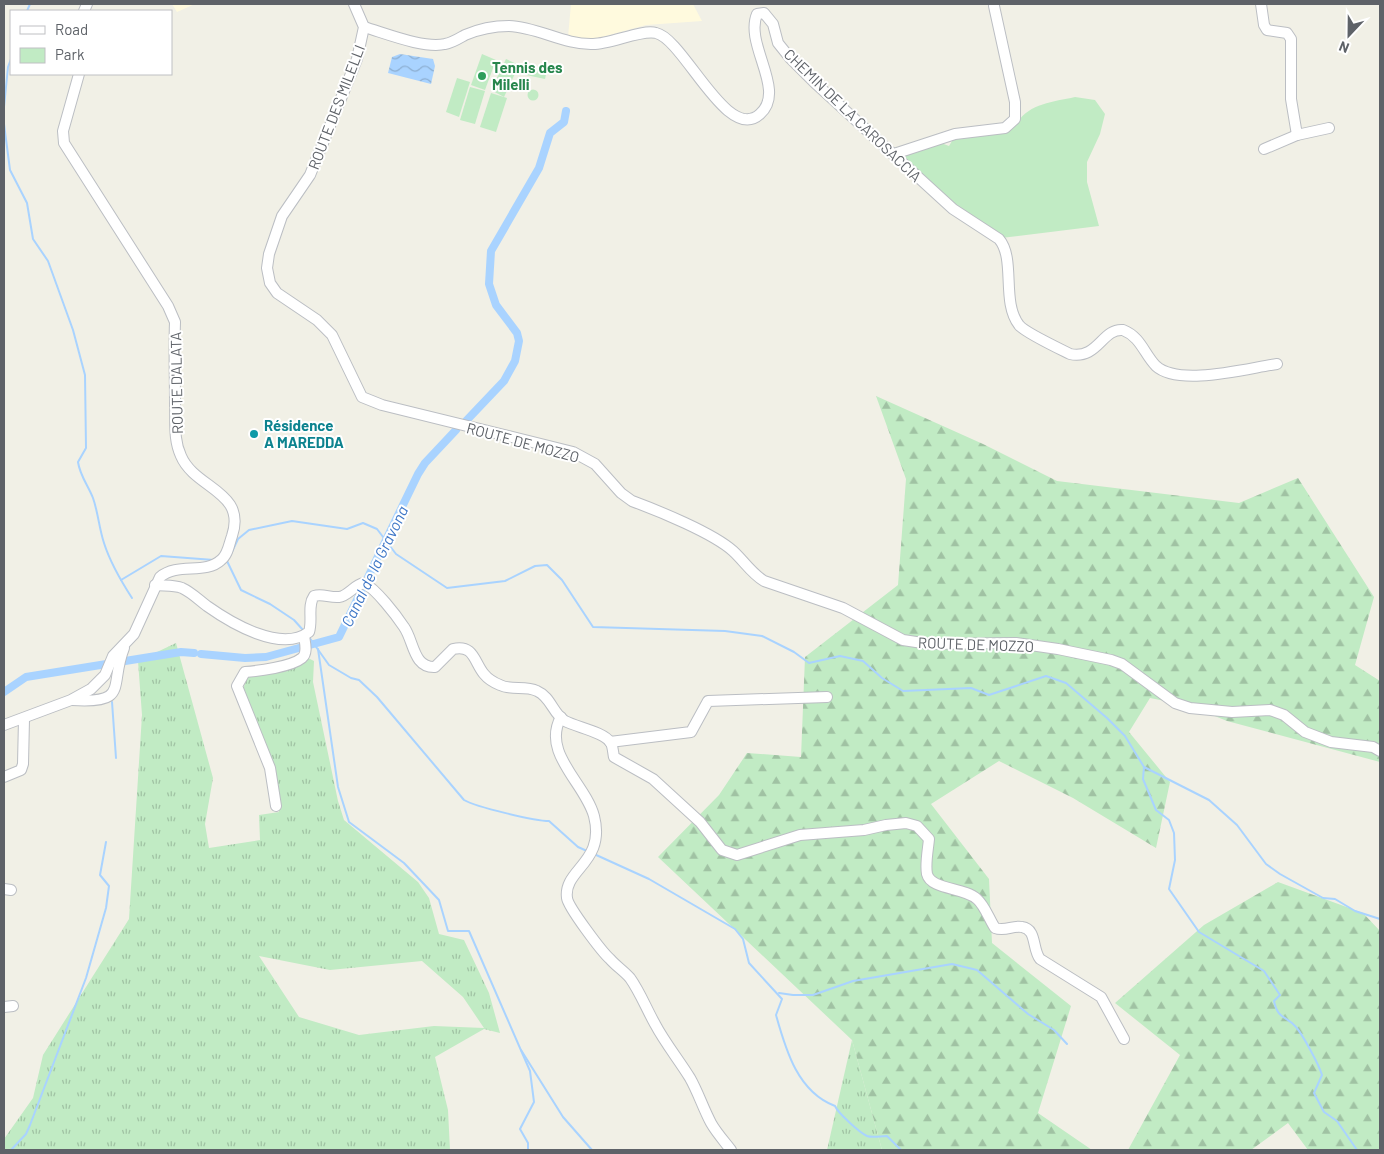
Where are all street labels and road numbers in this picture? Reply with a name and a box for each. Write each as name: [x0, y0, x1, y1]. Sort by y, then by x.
street label: ROUTE DES MILELLI: [304, 42, 368, 172]
street label: CHEMIN DE LA CAROSACCIA: [781, 45, 925, 185]
street label: ROUTE D'ALATA: [166, 332, 186, 434]
street label: ROUTE DE MOZZO: [465, 418, 581, 466]
street label: ROUTE DE MOZZO: [918, 633, 1034, 655]

